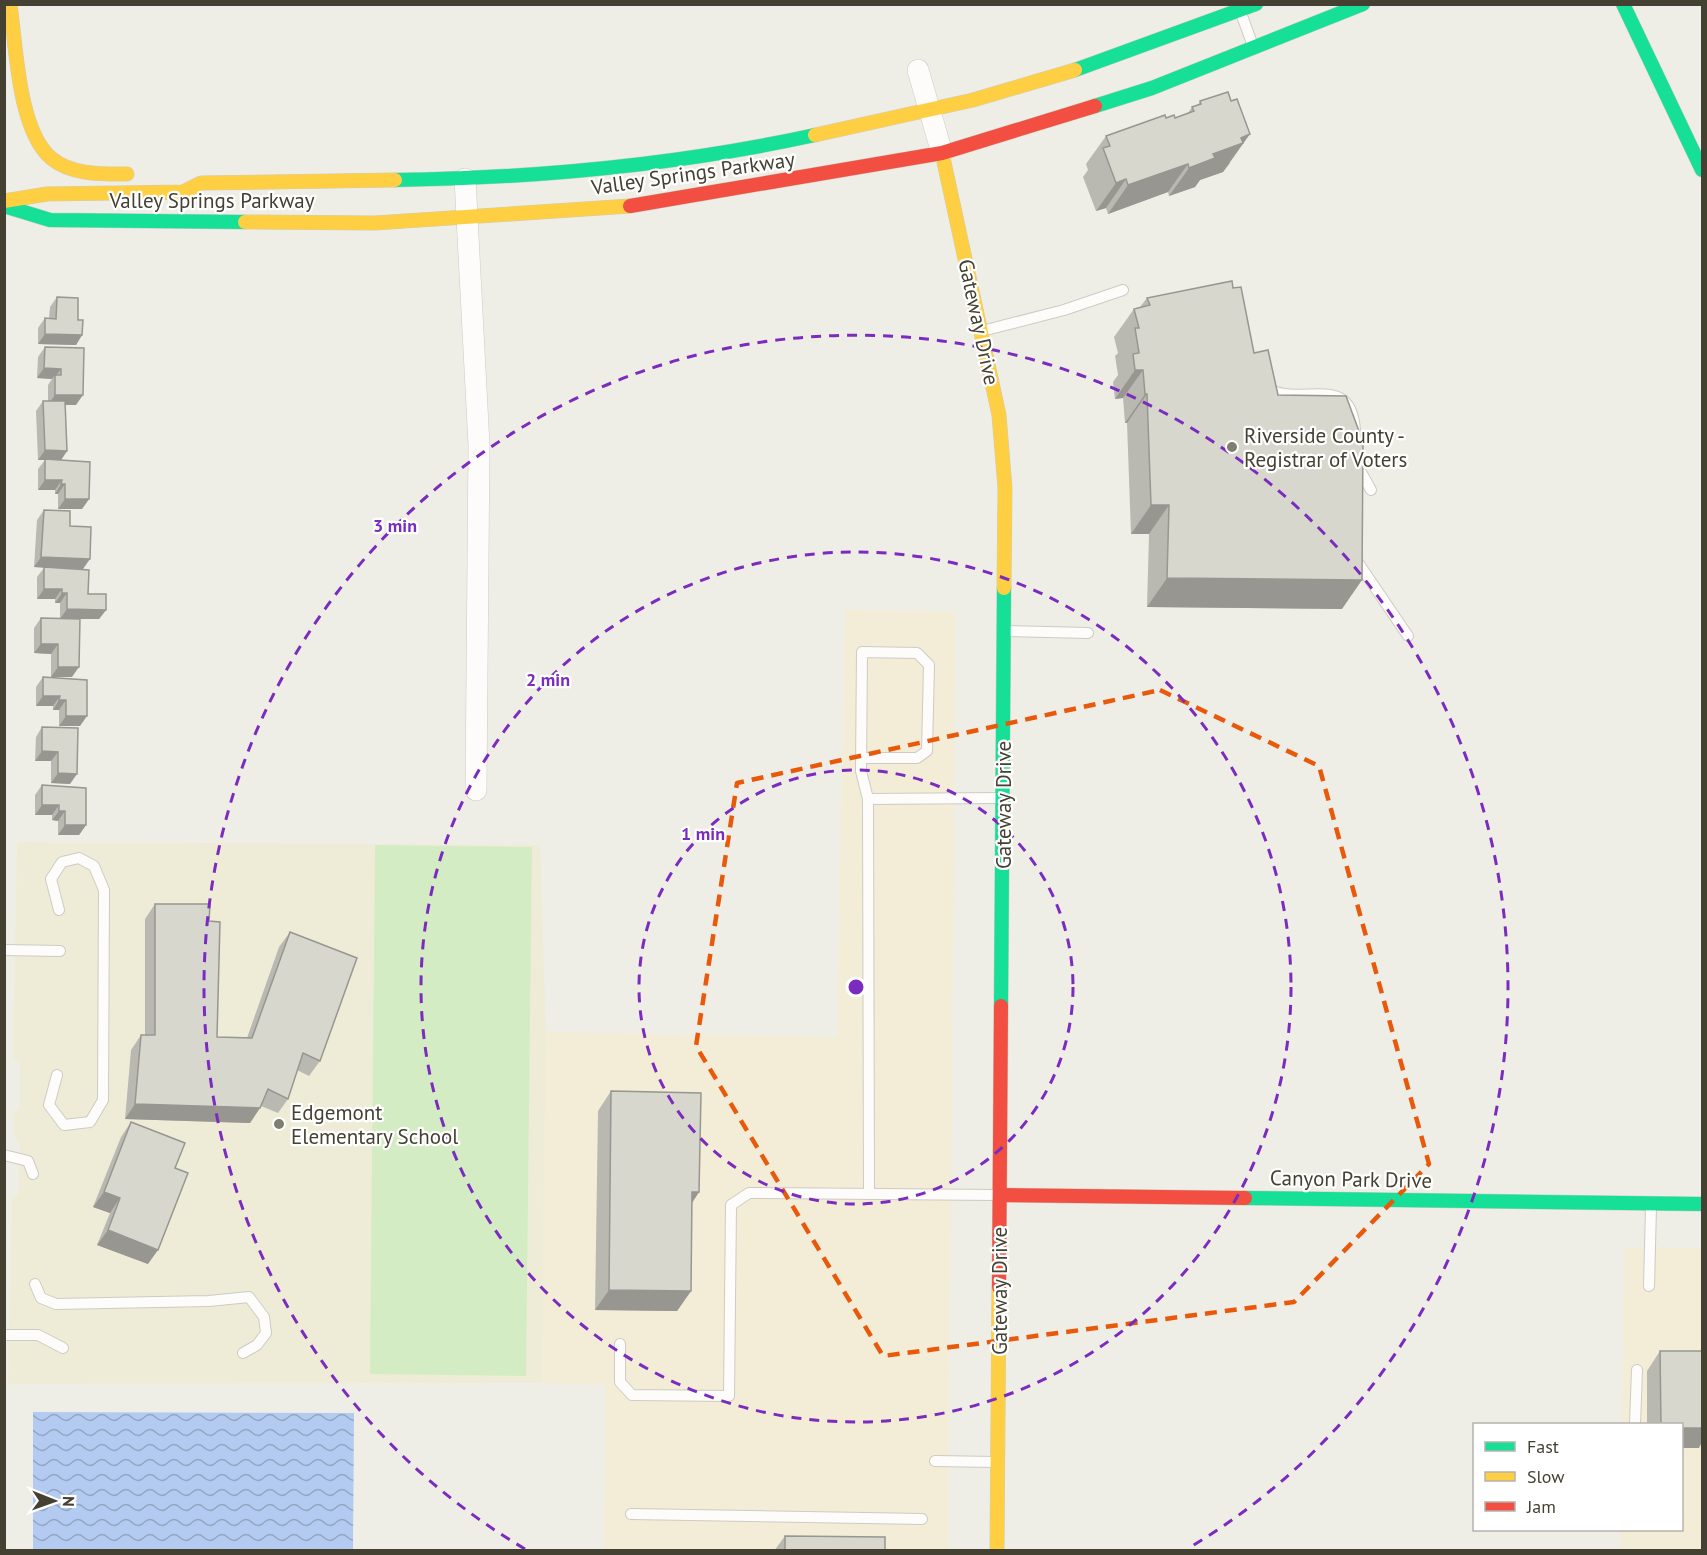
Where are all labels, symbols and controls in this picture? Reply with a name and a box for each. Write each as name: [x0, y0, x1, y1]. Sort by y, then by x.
street label: Valley Springs Parkway: [589, 145, 797, 201]
street label: Valley Springs Parkway: [108, 187, 315, 214]
street label: Gateway Drive: [952, 257, 1006, 387]
place label: Riverside County - Registrar of Voters: [1244, 422, 1407, 473]
marker: Riverside County - Registrar of Voters: [1225, 440, 1239, 454]
text: 3 min: [373, 514, 417, 537]
text: 2 min: [526, 668, 570, 691]
street label: Gateway Drive: [990, 741, 1017, 869]
text: 1 min: [681, 822, 725, 845]
centre of rings: [846, 977, 866, 997]
place label: Edgemont Elementary School: [291, 1099, 458, 1150]
marker: Edgemont Elementary School: [272, 1117, 286, 1131]
street label: Canyon Park Drive: [1270, 1164, 1432, 1194]
street label: Gateway Drive: [986, 1227, 1013, 1355]
legend: [1473, 1423, 1683, 1531]
text: Fast: [1527, 1435, 1559, 1458]
text: Slow: [1527, 1465, 1565, 1488]
north arrow: [24, 1471, 84, 1531]
text: Jam: [1526, 1495, 1556, 1518]
text: N: [59, 1496, 79, 1507]

